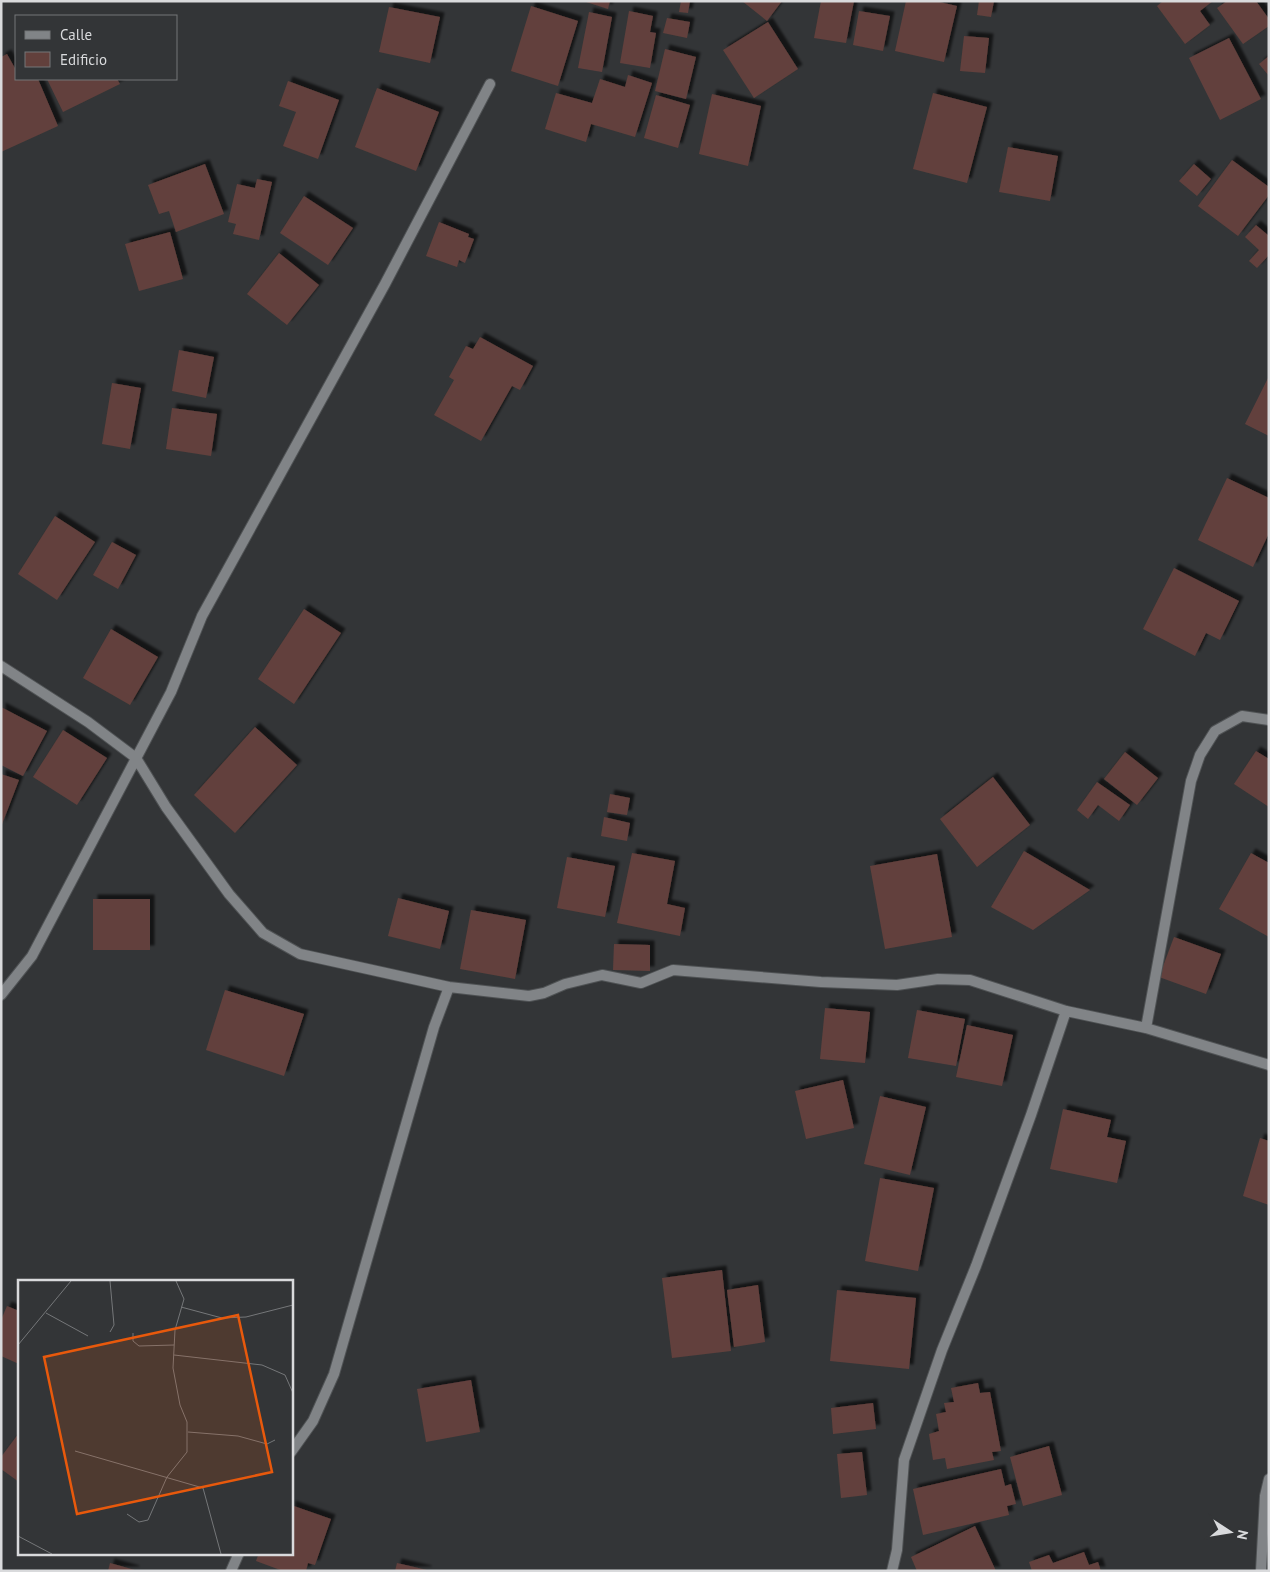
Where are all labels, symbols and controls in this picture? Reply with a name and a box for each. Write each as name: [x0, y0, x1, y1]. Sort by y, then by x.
legend: [15, 15, 178, 80]
text: Calle: [60, 25, 92, 44]
text: Edificio: [60, 50, 107, 69]
inset map: [18, 1280, 292, 1554]
north arrow: [1205, 1507, 1255, 1557]
text: N: [1233, 1528, 1252, 1541]

